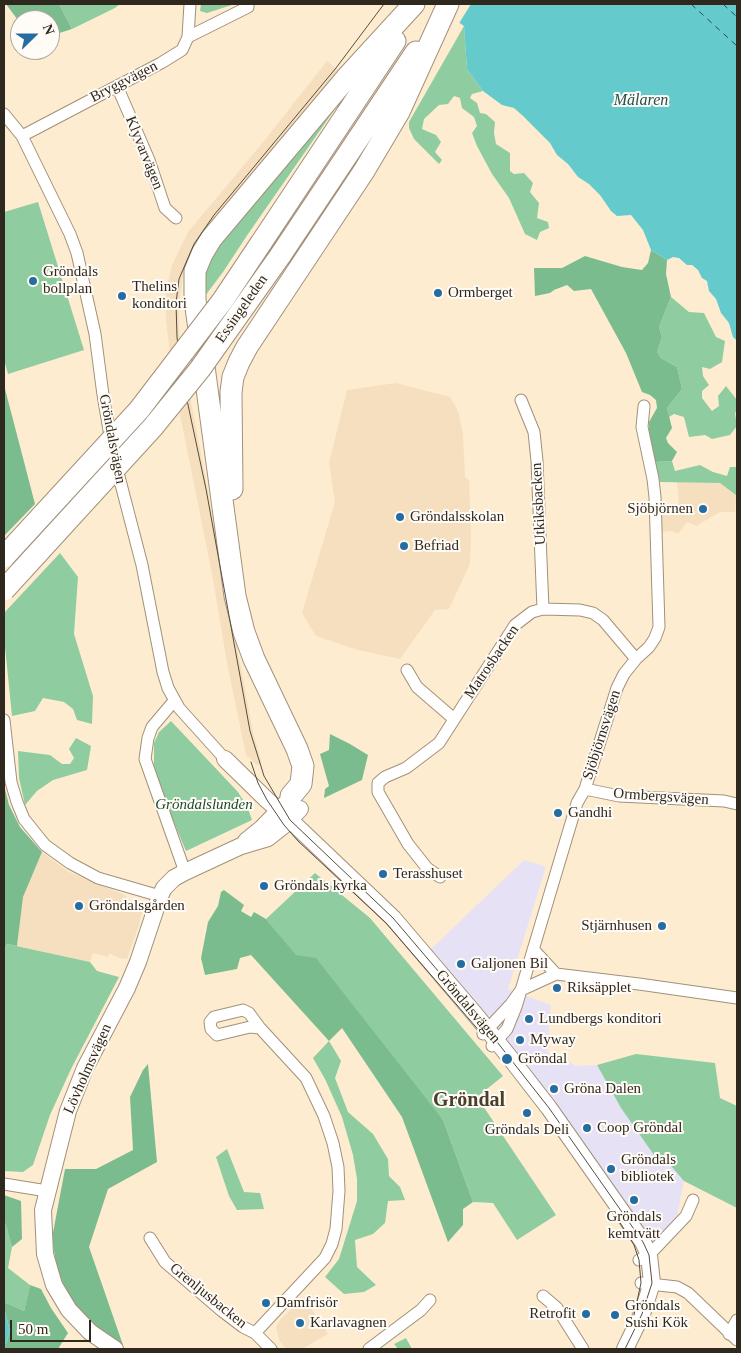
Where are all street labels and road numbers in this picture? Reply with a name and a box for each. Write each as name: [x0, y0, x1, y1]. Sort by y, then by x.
street label: Bryggvägen: [87, 57, 161, 107]
street label: Klyvarvägen: [121, 114, 167, 192]
street label: Essingeleden: [212, 271, 272, 347]
street label: Gröndalsvägen: [95, 393, 129, 485]
street label: Utkiksbacken: [528, 462, 550, 546]
street label: Matrosbacken: [461, 622, 523, 702]
street label: Sjöbjörnsvägen: [579, 688, 625, 782]
street label: Ormbergsvägen: [613, 785, 709, 809]
street label: Gröndalsvägen: [432, 966, 504, 1048]
street label: Lövholmsvägen: [60, 1021, 116, 1117]
street label: Grenljusbacken: [166, 1259, 250, 1333]

